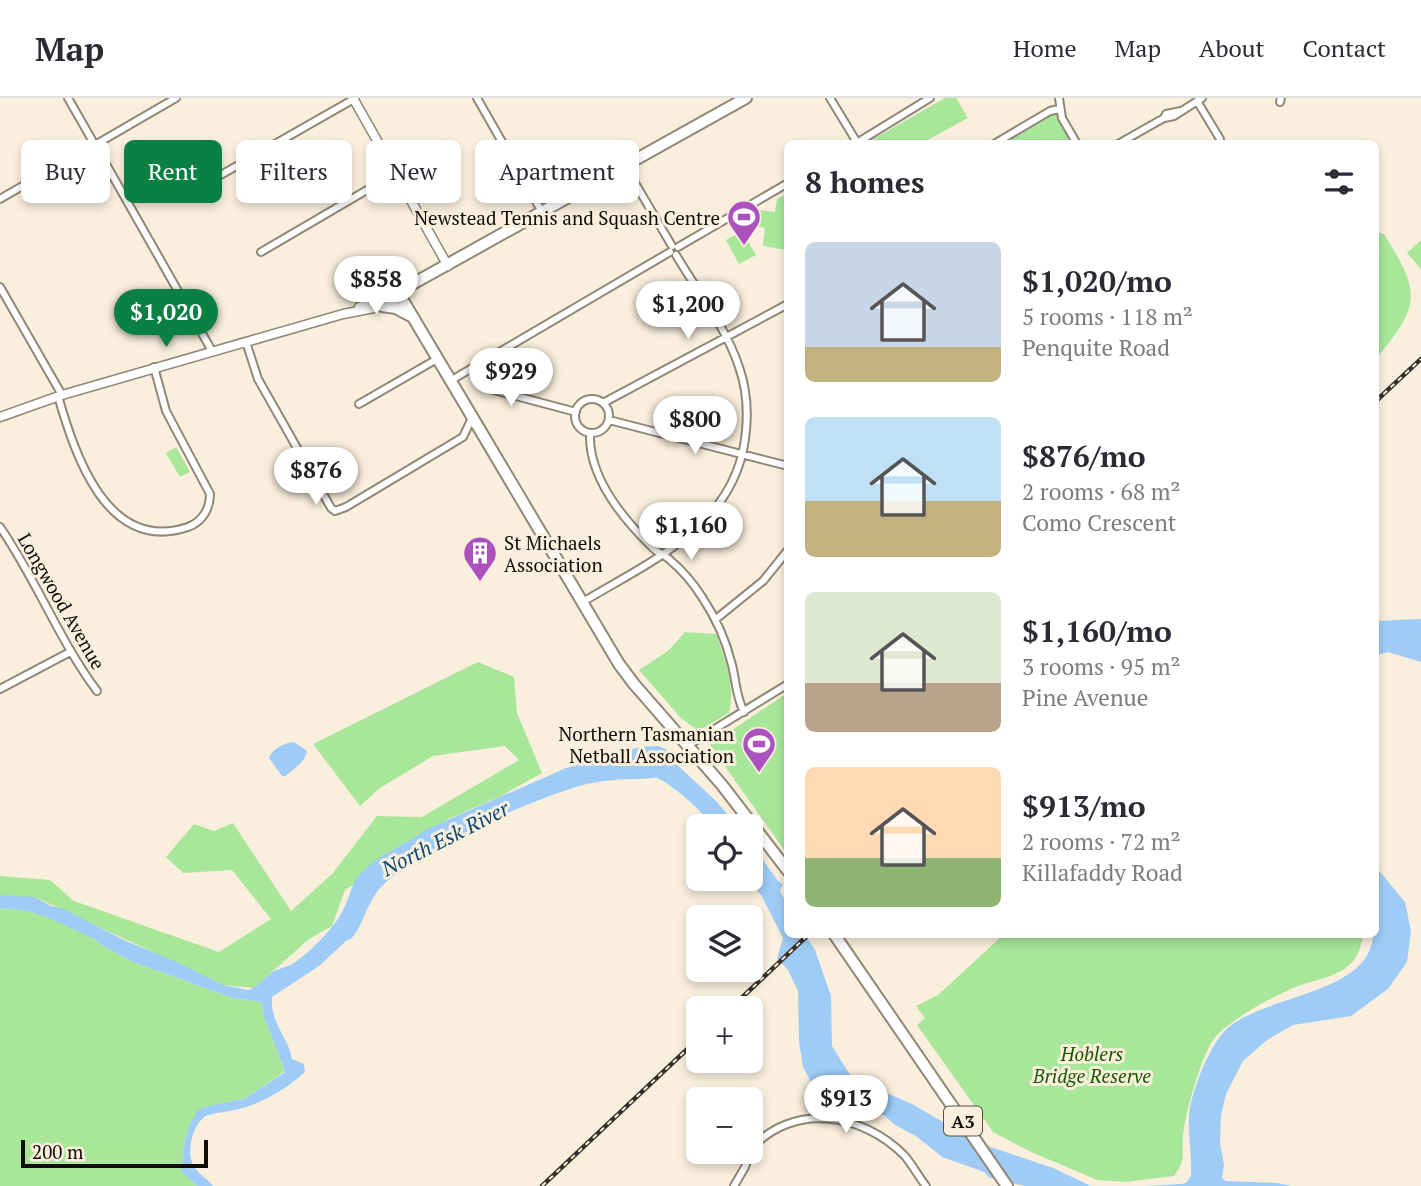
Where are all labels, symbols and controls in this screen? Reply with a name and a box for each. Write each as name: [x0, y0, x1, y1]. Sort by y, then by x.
text: Map: [35, 27, 104, 70]
text: Home: [1013, 32, 1077, 64]
text: Map: [1115, 32, 1161, 64]
text: About: [1199, 32, 1265, 64]
text: Contact: [1303, 32, 1386, 64]
chip: Buy: [21, 140, 110, 203]
chip: Rent: [124, 140, 222, 203]
chip: Filters: [236, 140, 352, 203]
chip: New: [366, 140, 461, 203]
chip: Apartment: [475, 140, 639, 203]
text: 8 homes: [805, 162, 924, 202]
icon: filters: [1320, 163, 1358, 201]
sports icon: Newstead Tennis and Squash Centre: [725, 198, 763, 247]
place label: Newstead Tennis and Squash Centre: [414, 205, 720, 230]
pin: $858: [335, 256, 417, 316]
text: $1,020/mo: [1022, 261, 1172, 301]
text: $858: [350, 263, 402, 294]
icon: home: [861, 270, 945, 354]
pin: $1,200: [631, 282, 745, 341]
text: $1,200: [652, 288, 724, 319]
pin: $1,020: [109, 289, 223, 349]
text: $1,020: [130, 296, 202, 327]
text: 5 rooms · 118 m²: [1022, 301, 1193, 332]
text: Penquite Road: [1022, 332, 1170, 363]
pin: $929: [470, 348, 552, 408]
text: $929: [485, 355, 537, 386]
pin: $800: [654, 396, 736, 456]
text: $800: [669, 403, 721, 434]
text: $876/mo: [1022, 436, 1146, 476]
icon: home: [861, 445, 945, 529]
pin: $876: [275, 448, 357, 507]
text: $876: [290, 454, 342, 485]
text: 2 rooms · 68 m²: [1022, 476, 1181, 507]
pin: $1,160: [634, 503, 748, 562]
text: Como Crescent: [1022, 507, 1176, 538]
text: $1,160: [655, 509, 727, 540]
street label: Longwood Avenue: [13, 528, 111, 674]
place label: St Michaels Association: [504, 530, 603, 577]
building icon: St Michaels Association: [461, 534, 499, 583]
text: $1,160/mo: [1022, 611, 1172, 651]
icon: home: [861, 620, 945, 704]
text: 3 rooms · 95 m²: [1022, 651, 1181, 682]
text: Pine Avenue: [1022, 682, 1148, 713]
place label: Northern Tasmanian Netball Association: [558, 721, 734, 768]
sports icon: Northern Tasmanian Netball Association: [740, 725, 778, 774]
text: $913/mo: [1022, 786, 1146, 826]
water label: North Esk River: [376, 793, 514, 883]
icon: home: [861, 795, 945, 879]
map controls: [686, 814, 763, 1164]
button: locate: [686, 814, 763, 891]
text: 2 rooms · 72 m²: [1022, 826, 1181, 857]
text: Killafaddy Road: [1022, 857, 1183, 888]
button: layers: [686, 905, 763, 982]
button: +: [686, 996, 763, 1073]
park label: Hoblers Bridge Reserve: [1032, 1041, 1151, 1088]
pin: $913: [805, 1076, 887, 1135]
text: $913: [820, 1082, 872, 1113]
button: −: [686, 1087, 763, 1164]
road number: A3: [944, 1106, 982, 1136]
scale bar: [21, 1137, 208, 1169]
text: 200 m: [32, 1139, 83, 1164]

